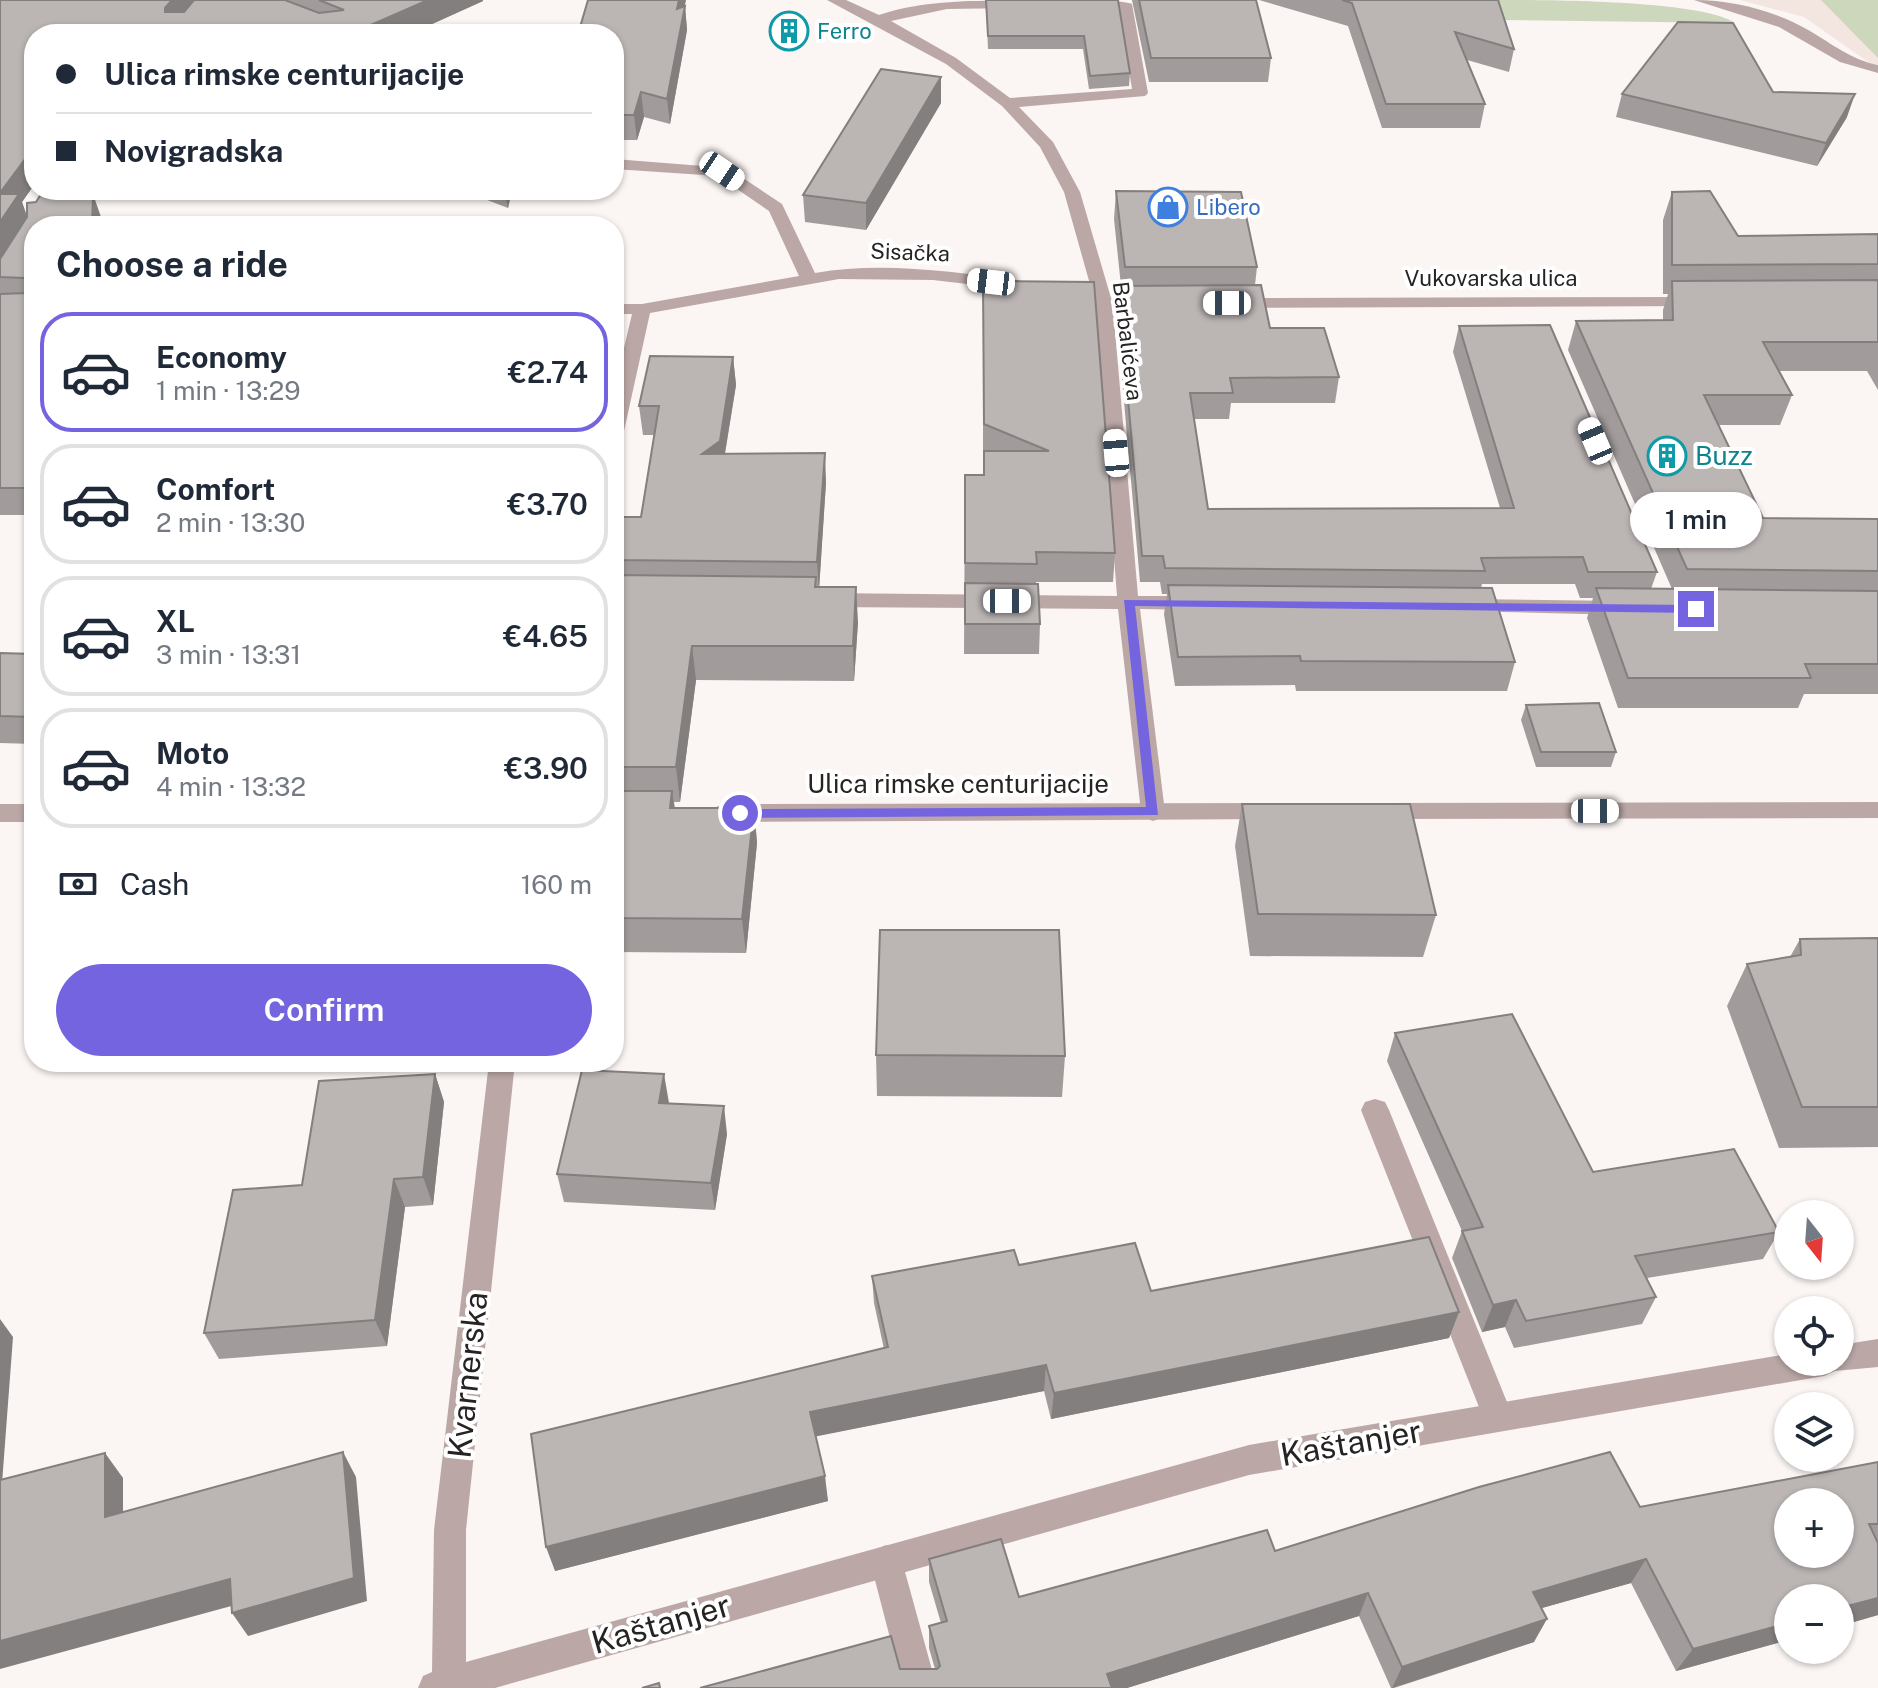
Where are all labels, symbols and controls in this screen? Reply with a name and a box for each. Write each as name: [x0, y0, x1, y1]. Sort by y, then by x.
building icon: Ferro: [768, 10, 810, 52]
place label: Ferro: [817, 18, 872, 44]
text: Ulica rimske centurijacije: [104, 56, 464, 92]
text: Novigradska: [104, 133, 283, 169]
car: [695, 148, 749, 194]
shop icon: Libero: [1147, 186, 1189, 228]
place label: Libero: [1196, 194, 1261, 220]
street label: Sisačka: [870, 238, 950, 266]
text: Choose a ride: [56, 243, 288, 285]
street label: Vukovarska ulica: [1405, 265, 1577, 291]
car: [966, 267, 1016, 297]
street label: Barbalićeva: [1108, 280, 1148, 402]
car: [1203, 291, 1251, 315]
icon: car: [60, 336, 132, 408]
text: Economy: [156, 339, 287, 375]
text: €2.74: [508, 354, 588, 390]
text: 1 min · 13:29: [156, 375, 301, 406]
car: [1575, 414, 1615, 468]
car: [1102, 428, 1130, 478]
building icon: Buzz: [1646, 435, 1688, 477]
place label: Buzz: [1695, 440, 1753, 471]
icon: car: [60, 468, 132, 540]
text: Comfort: [156, 471, 275, 507]
text: €3.70: [507, 486, 588, 522]
callout: 1 min: [1630, 493, 1762, 549]
text: 1 min: [1665, 504, 1727, 535]
text: 2 min · 13:30: [156, 507, 305, 538]
car: [983, 589, 1031, 613]
route end: [1678, 591, 1714, 627]
icon: car: [60, 600, 132, 672]
text: XL: [156, 603, 195, 639]
text: €4.65: [503, 618, 588, 654]
text: 3 min · 13:31: [156, 639, 301, 670]
icon: car: [60, 732, 132, 804]
text: Moto: [156, 735, 229, 771]
text: €3.90: [504, 750, 588, 786]
street label: Ulica rimske centurijacije: [807, 768, 1109, 799]
text: 4 min · 13:32: [156, 771, 306, 802]
route start: [722, 795, 758, 831]
car: [1571, 799, 1619, 823]
icon: cash: [56, 862, 100, 906]
text: Cash: [120, 866, 189, 902]
text: 160 m: [521, 869, 592, 900]
button: Confirm: [56, 964, 592, 1056]
north arrow: [1774, 1200, 1854, 1280]
map controls: [1774, 1200, 1854, 1664]
street label: Kvarnerska: [440, 1290, 495, 1460]
button: locate: [1774, 1296, 1854, 1376]
button: layers: [1774, 1392, 1854, 1472]
street label: Kaštanjer: [1278, 1412, 1424, 1473]
button: +: [1774, 1488, 1854, 1568]
button: −: [1774, 1584, 1854, 1664]
street label: Kaštanjer: [587, 1586, 734, 1661]

